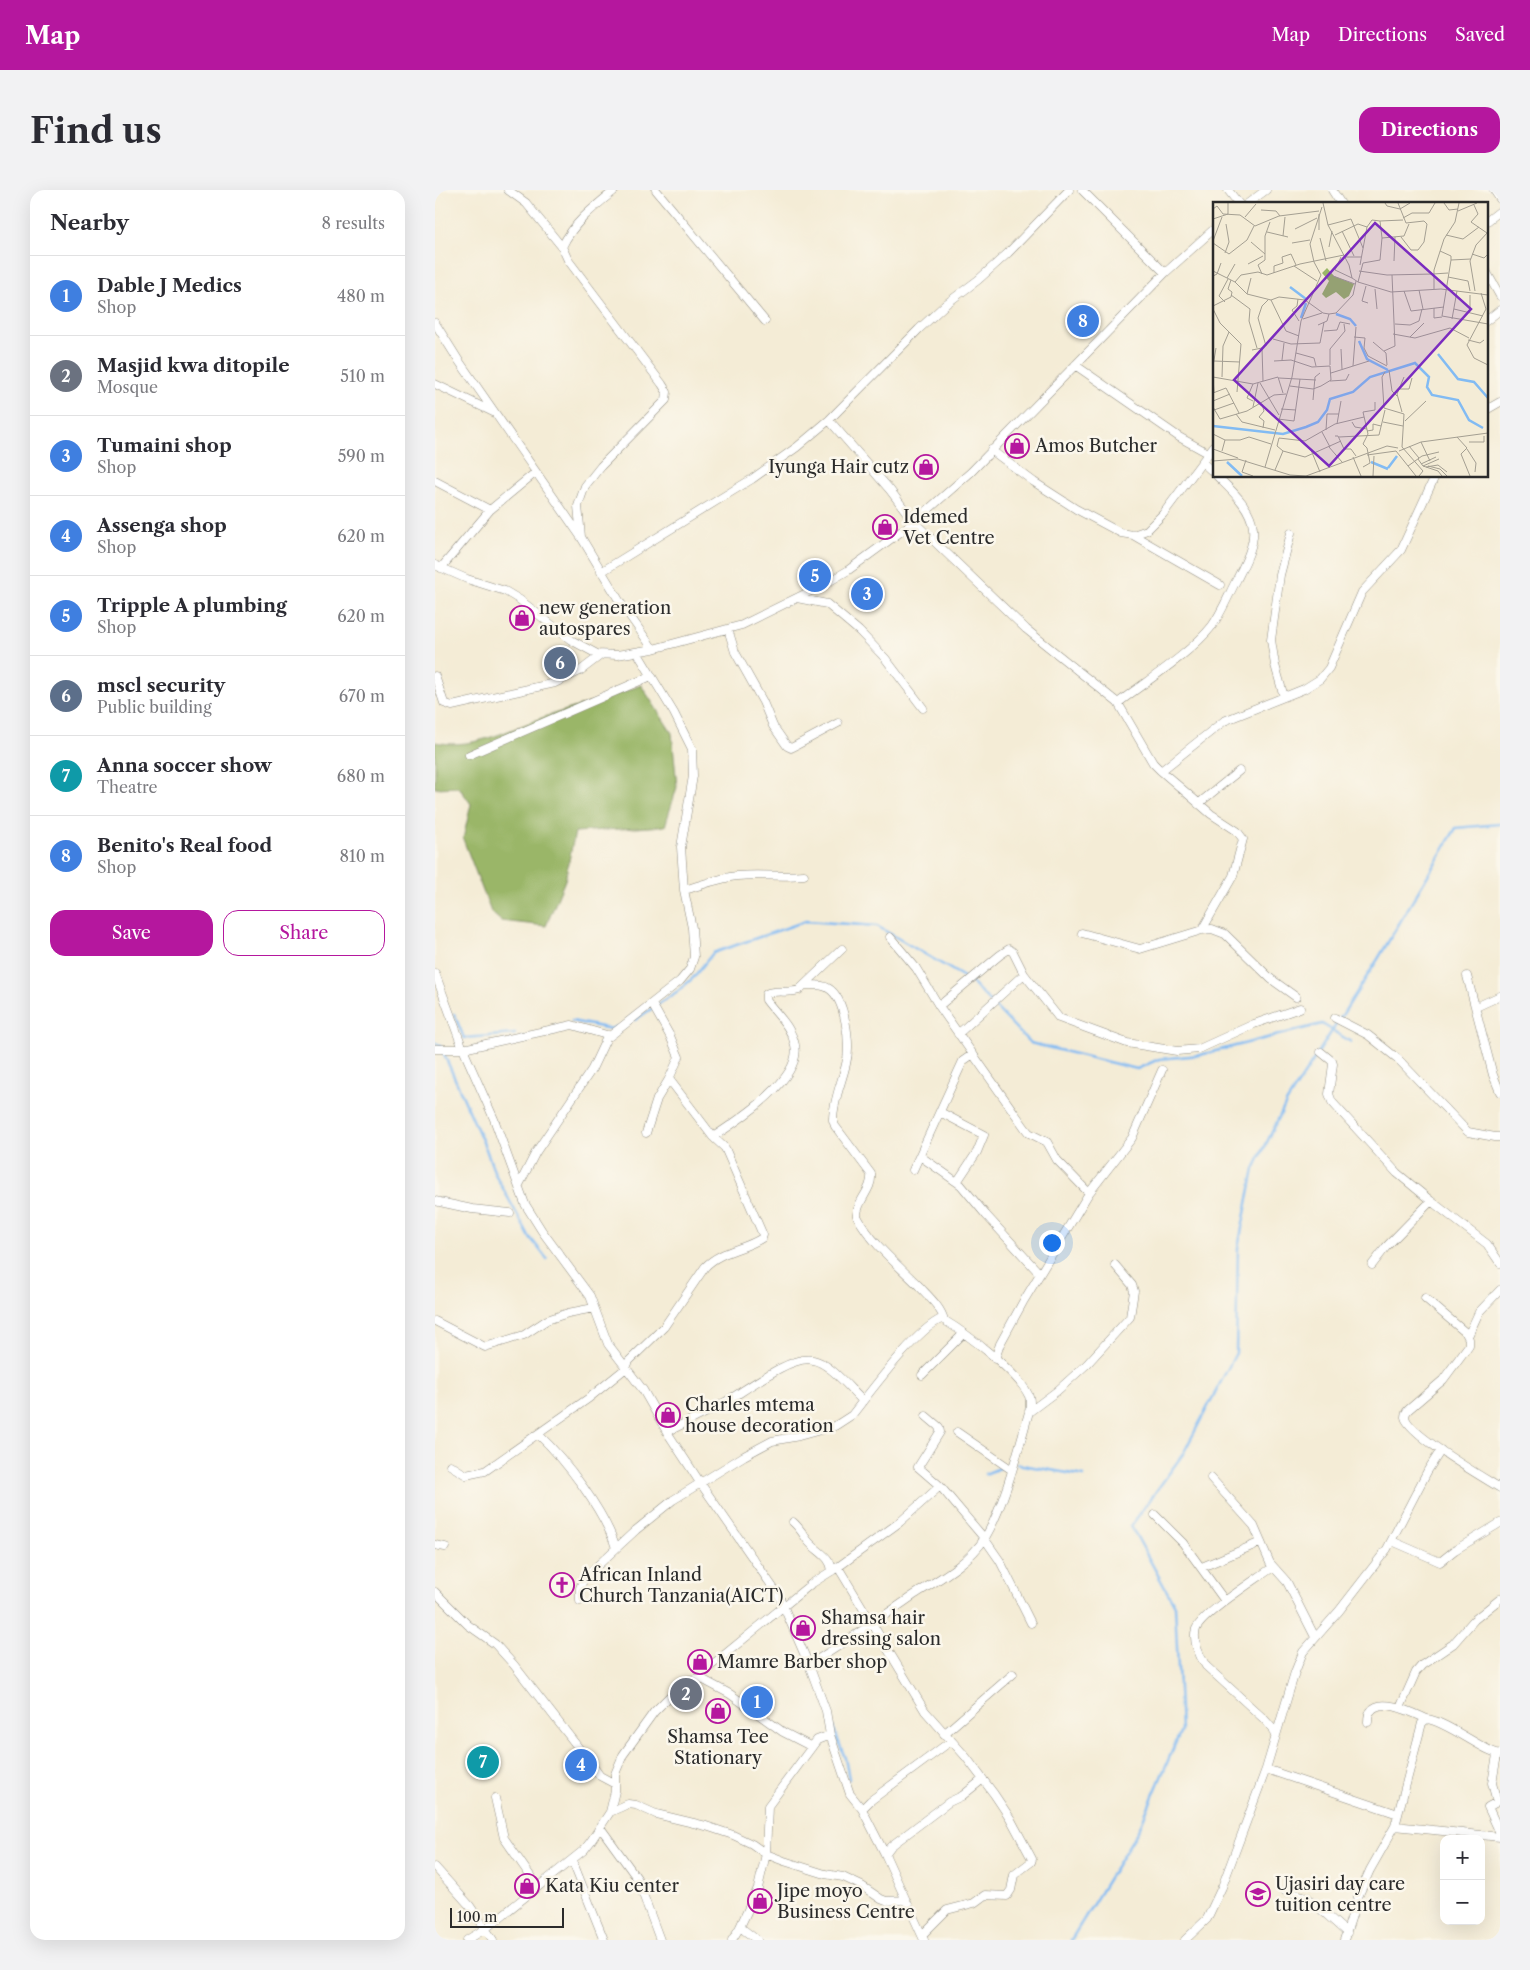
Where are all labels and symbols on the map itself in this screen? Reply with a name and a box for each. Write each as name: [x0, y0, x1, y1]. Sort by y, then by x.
inset map: [1213, 202, 1487, 478]
pin: 8: [1067, 302, 1099, 340]
shop icon: Amos Butcher: [1004, 433, 1030, 459]
place label: Amos Butcher: [1034, 435, 1158, 457]
shop icon: Iyunga Hair cutz: [913, 454, 939, 480]
place label: Iyunga Hair cutz: [768, 456, 909, 478]
place label: Idemed Vet Centre: [902, 506, 995, 549]
shop icon: Idemed Vet Centre: [872, 514, 898, 540]
pin: 5: [799, 557, 831, 595]
pin: 3: [851, 575, 883, 613]
place label: new generation autospares: [539, 597, 671, 640]
shop icon: new generation autospares: [509, 605, 535, 631]
pin: 6: [544, 644, 576, 682]
your location: [1039, 1230, 1065, 1256]
place label: Charles mtema house decoration: [685, 1394, 834, 1437]
shop icon: Charles mtema house decoration: [655, 1402, 681, 1428]
place label: African Inland Church Tanzania(AICT): [578, 1564, 783, 1607]
church icon: African Inland Church Tanzania(AICT): [549, 1572, 575, 1598]
place label: Shamsa hair dressing salon: [821, 1607, 941, 1650]
shop icon: Shamsa hair dressing salon: [790, 1615, 816, 1641]
shop icon: Mamre Barber shop: [687, 1649, 713, 1675]
place label: Mamre Barber shop: [717, 1651, 887, 1673]
pin: 2: [670, 1675, 702, 1713]
pin: 1: [741, 1683, 773, 1721]
shop icon: Shamsa Tee Stationary: [705, 1698, 731, 1724]
place label: Shamsa Tee Stationary: [667, 1726, 769, 1769]
pin: 7: [467, 1743, 499, 1781]
pin: 4: [565, 1746, 597, 1784]
shop icon: Kata Kiu center: [514, 1873, 540, 1899]
place label: Ujasiri day care tuition centre: [1275, 1873, 1405, 1916]
place label: Kata Kiu center: [545, 1875, 680, 1897]
place label: Jipe moyo Business Centre: [774, 1880, 915, 1923]
school or university icon: Ujasiri day care tuition centre: [1245, 1881, 1271, 1907]
shop icon: Jipe moyo Business Centre: [747, 1888, 773, 1914]
scale bar: [450, 1905, 564, 1928]

